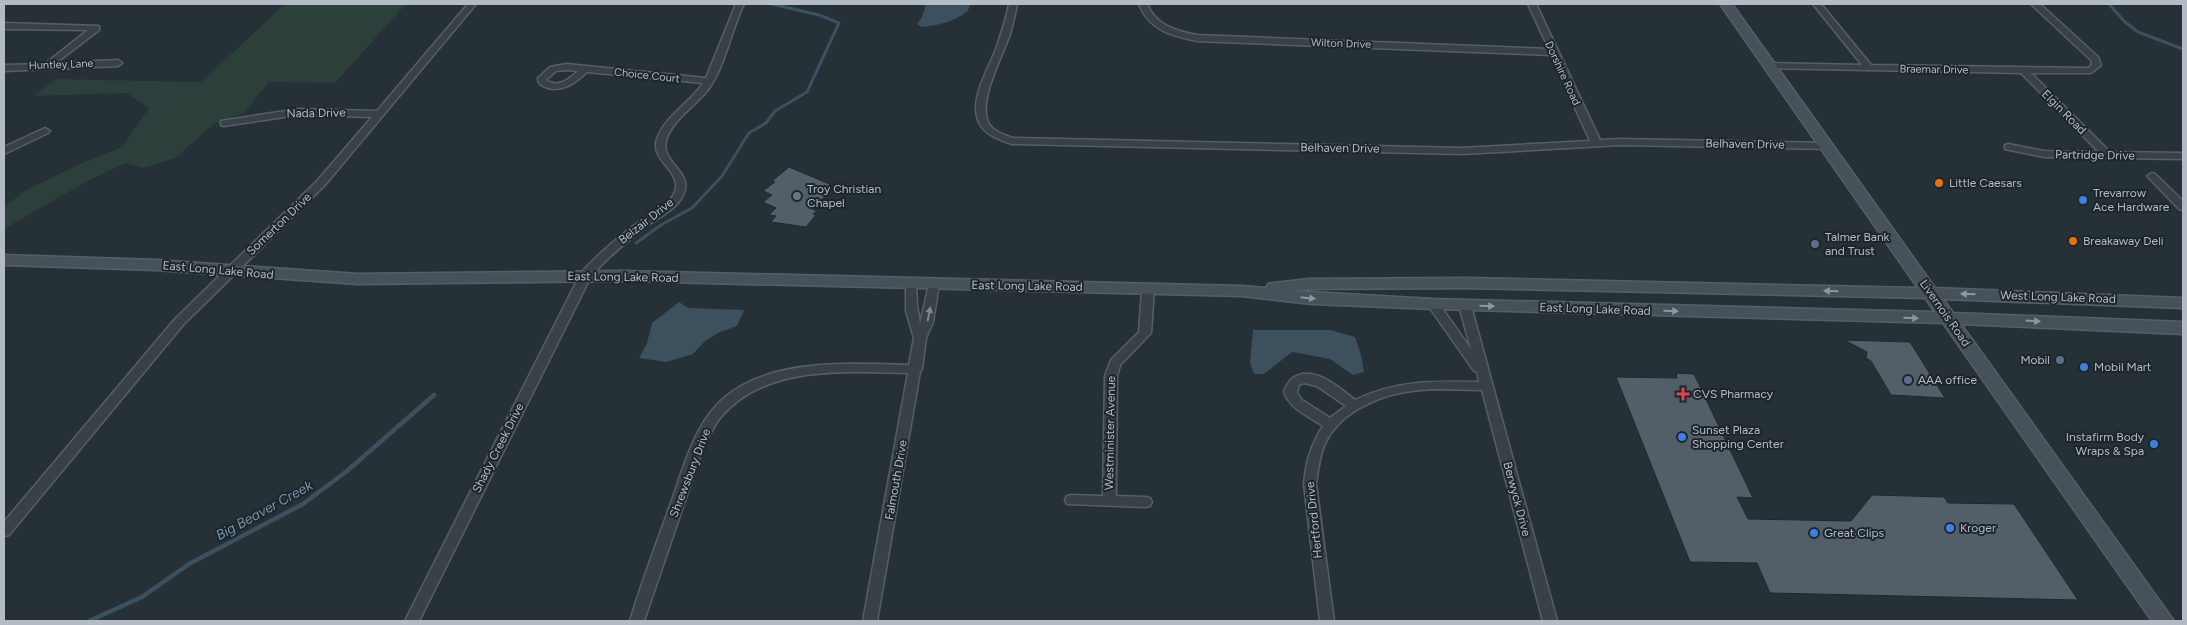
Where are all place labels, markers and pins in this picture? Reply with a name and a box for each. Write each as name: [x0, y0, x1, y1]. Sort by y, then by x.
place label: Little Caesars: [1949, 176, 2022, 190]
marker: Little Caesars: [1933, 177, 1945, 189]
place label: Troy Christian Chapel: [807, 182, 881, 210]
place label: Trevarrow Ace Hardware: [2093, 186, 2170, 214]
marker: Troy Christian Chapel: [791, 190, 803, 202]
marker: Trevarrow Ace Hardware: [2077, 194, 2089, 206]
place label: Talmer Bank and Trust: [1825, 230, 1890, 258]
place label: Breakaway Deli: [2083, 234, 2164, 248]
marker: Breakaway Deli: [2067, 235, 2079, 247]
marker: Talmer Bank and Trust: [1809, 238, 1821, 250]
place label: Mobil: [2020, 353, 2050, 367]
marker: Mobil: [2054, 354, 2066, 366]
place label: Mobil Mart: [2094, 360, 2152, 374]
marker: Mobil Mart: [2078, 361, 2090, 373]
place label: AAA office: [1918, 373, 1977, 387]
marker: AAA office: [1902, 374, 1914, 386]
place label: CVS Pharmacy: [1693, 387, 1774, 401]
marker: CVS Pharmacy: [1677, 388, 1689, 400]
place label: Sunset Plaza Shopping Center: [1692, 423, 1784, 451]
place label: Instafirm Body Wraps & Spa: [2066, 430, 2145, 458]
marker: Sunset Plaza Shopping Center: [1676, 431, 1688, 443]
marker: Instafirm Body Wraps & Spa: [2148, 438, 2160, 450]
place label: Kroger: [1960, 521, 1996, 535]
marker: Kroger: [1944, 522, 1956, 534]
place label: Great Clips: [1824, 526, 1885, 540]
marker: Great Clips: [1808, 527, 1820, 539]

